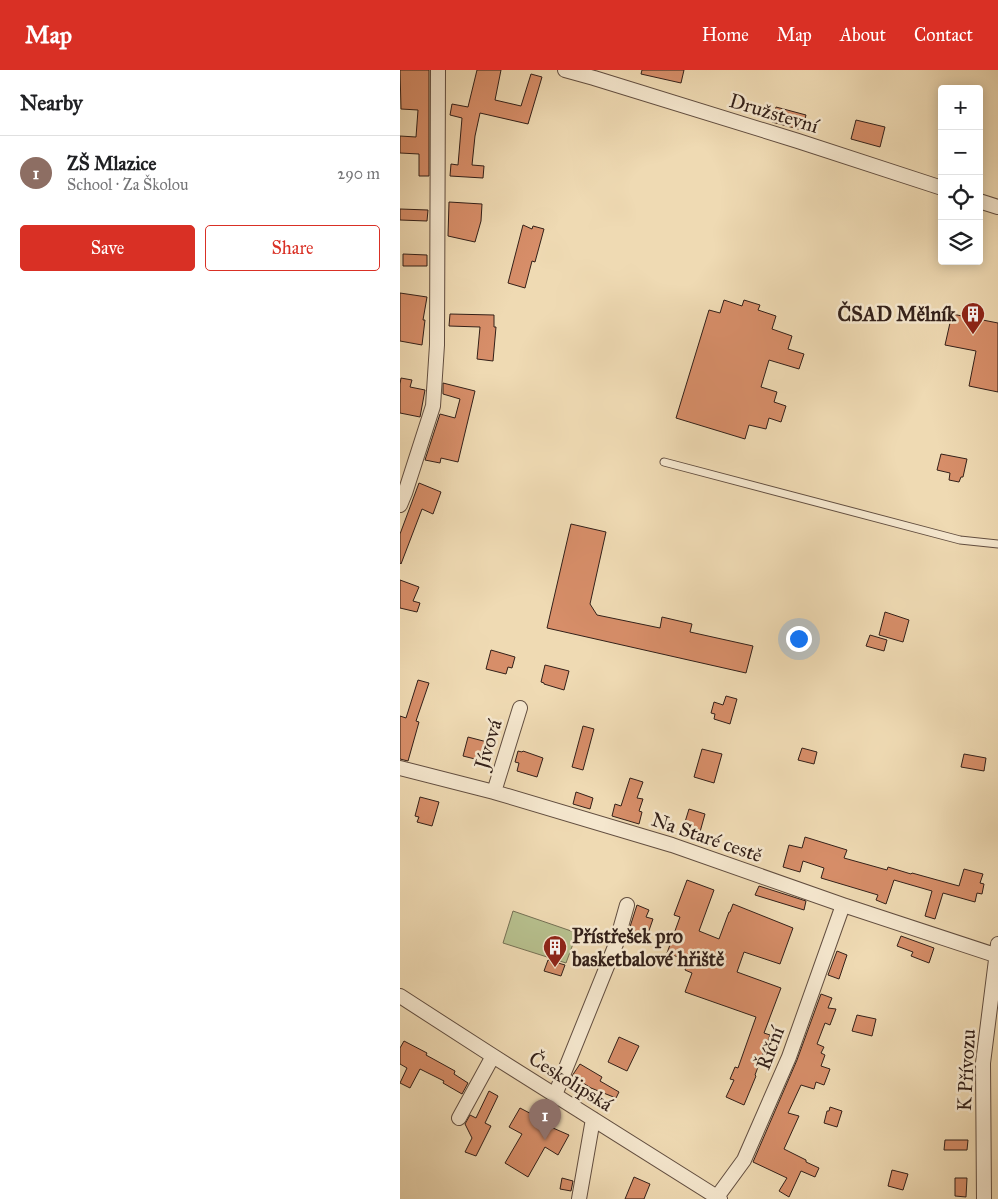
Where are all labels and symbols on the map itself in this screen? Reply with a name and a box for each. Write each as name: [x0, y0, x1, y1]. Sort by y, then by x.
street label: Družstevní: [727, 88, 823, 138]
place label: ČSAD Mělník: [838, 300, 957, 326]
building icon: ČSAD Mělník: [960, 301, 986, 335]
your location: [786, 626, 812, 652]
street label: Jívová: [469, 716, 508, 774]
street label: Na Staré cestě: [648, 807, 766, 867]
place label: Přístřešek pro basketbalové hřiště: [571, 924, 725, 971]
building icon: Přístřešek pro basketbalové hřiště: [542, 934, 568, 968]
street label: Říční: [750, 1021, 790, 1073]
street label: K Přívozu: [952, 1028, 980, 1112]
street label: Českolipská: [525, 1045, 618, 1116]
pin: 1: [529, 1099, 561, 1140]

